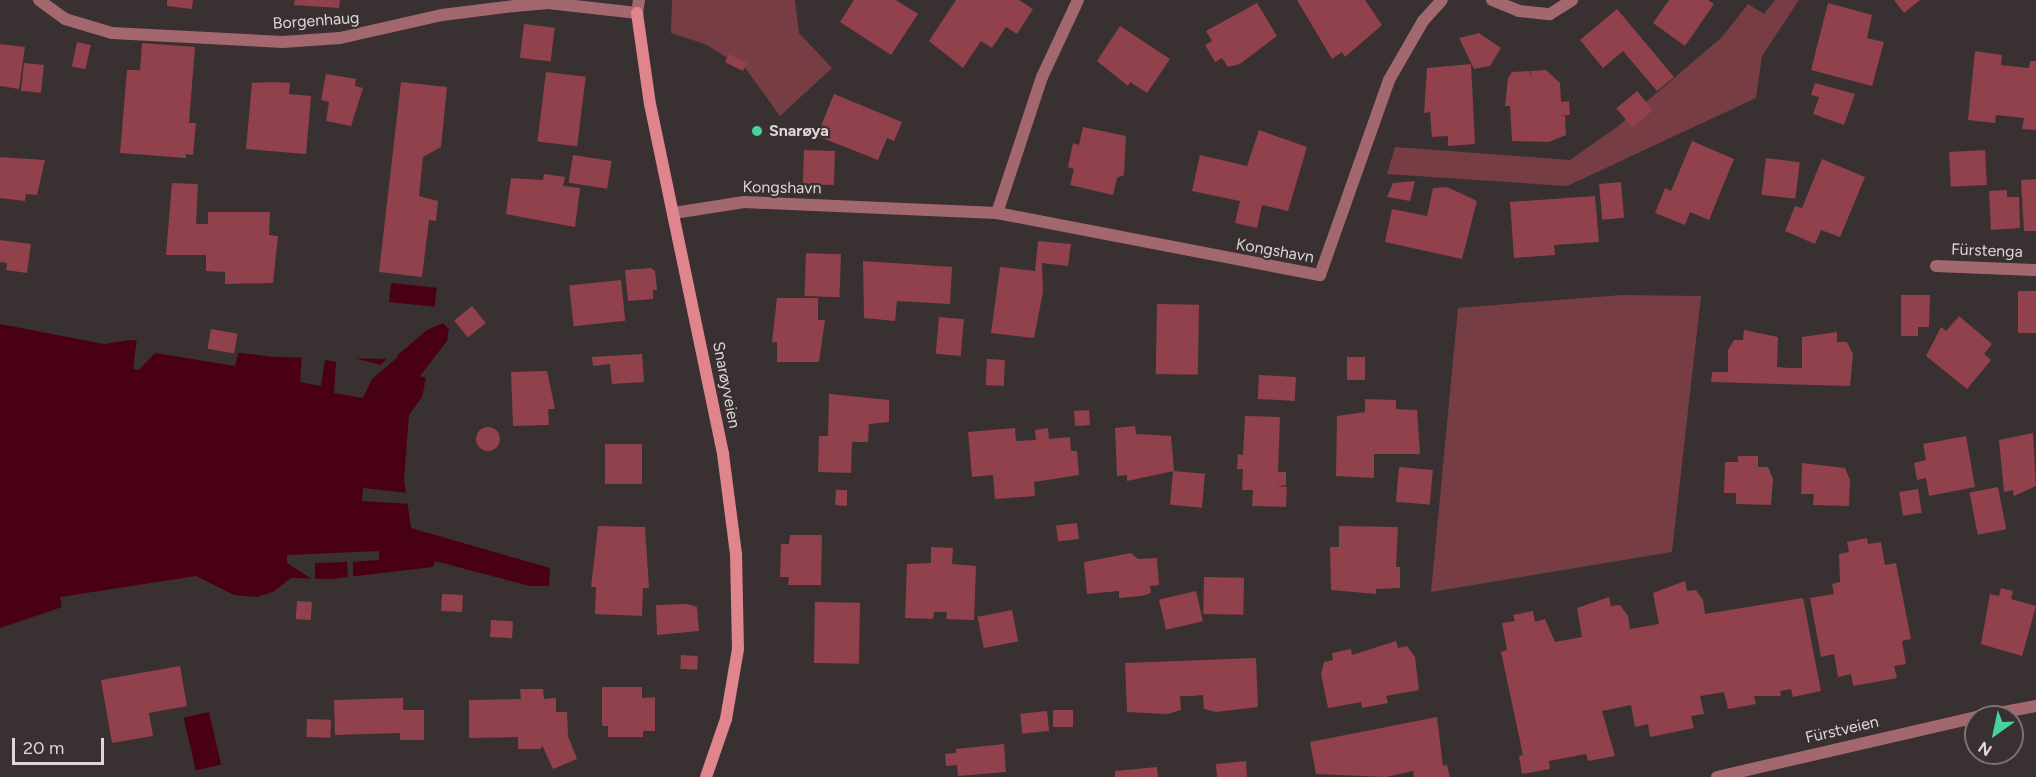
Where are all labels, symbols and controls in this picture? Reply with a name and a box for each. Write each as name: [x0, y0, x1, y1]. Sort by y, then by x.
street label: Borgenhaug: [272, 8, 360, 34]
place label: Snarøya: [769, 121, 829, 141]
marker: Snarøya: [750, 124, 764, 138]
street label: Kongshavn: [742, 178, 822, 198]
street label: Kongshavn: [1234, 235, 1316, 267]
street label: Fürstenga: [1951, 240, 2023, 262]
street label: Snarøyveien: [708, 340, 744, 430]
north arrow: [1964, 705, 2024, 765]
street label: Fürstveien: [1803, 712, 1881, 748]
scale bar: [15, 726, 106, 764]
text: 20 m: [23, 737, 64, 759]
text: N: [1975, 738, 1995, 760]

